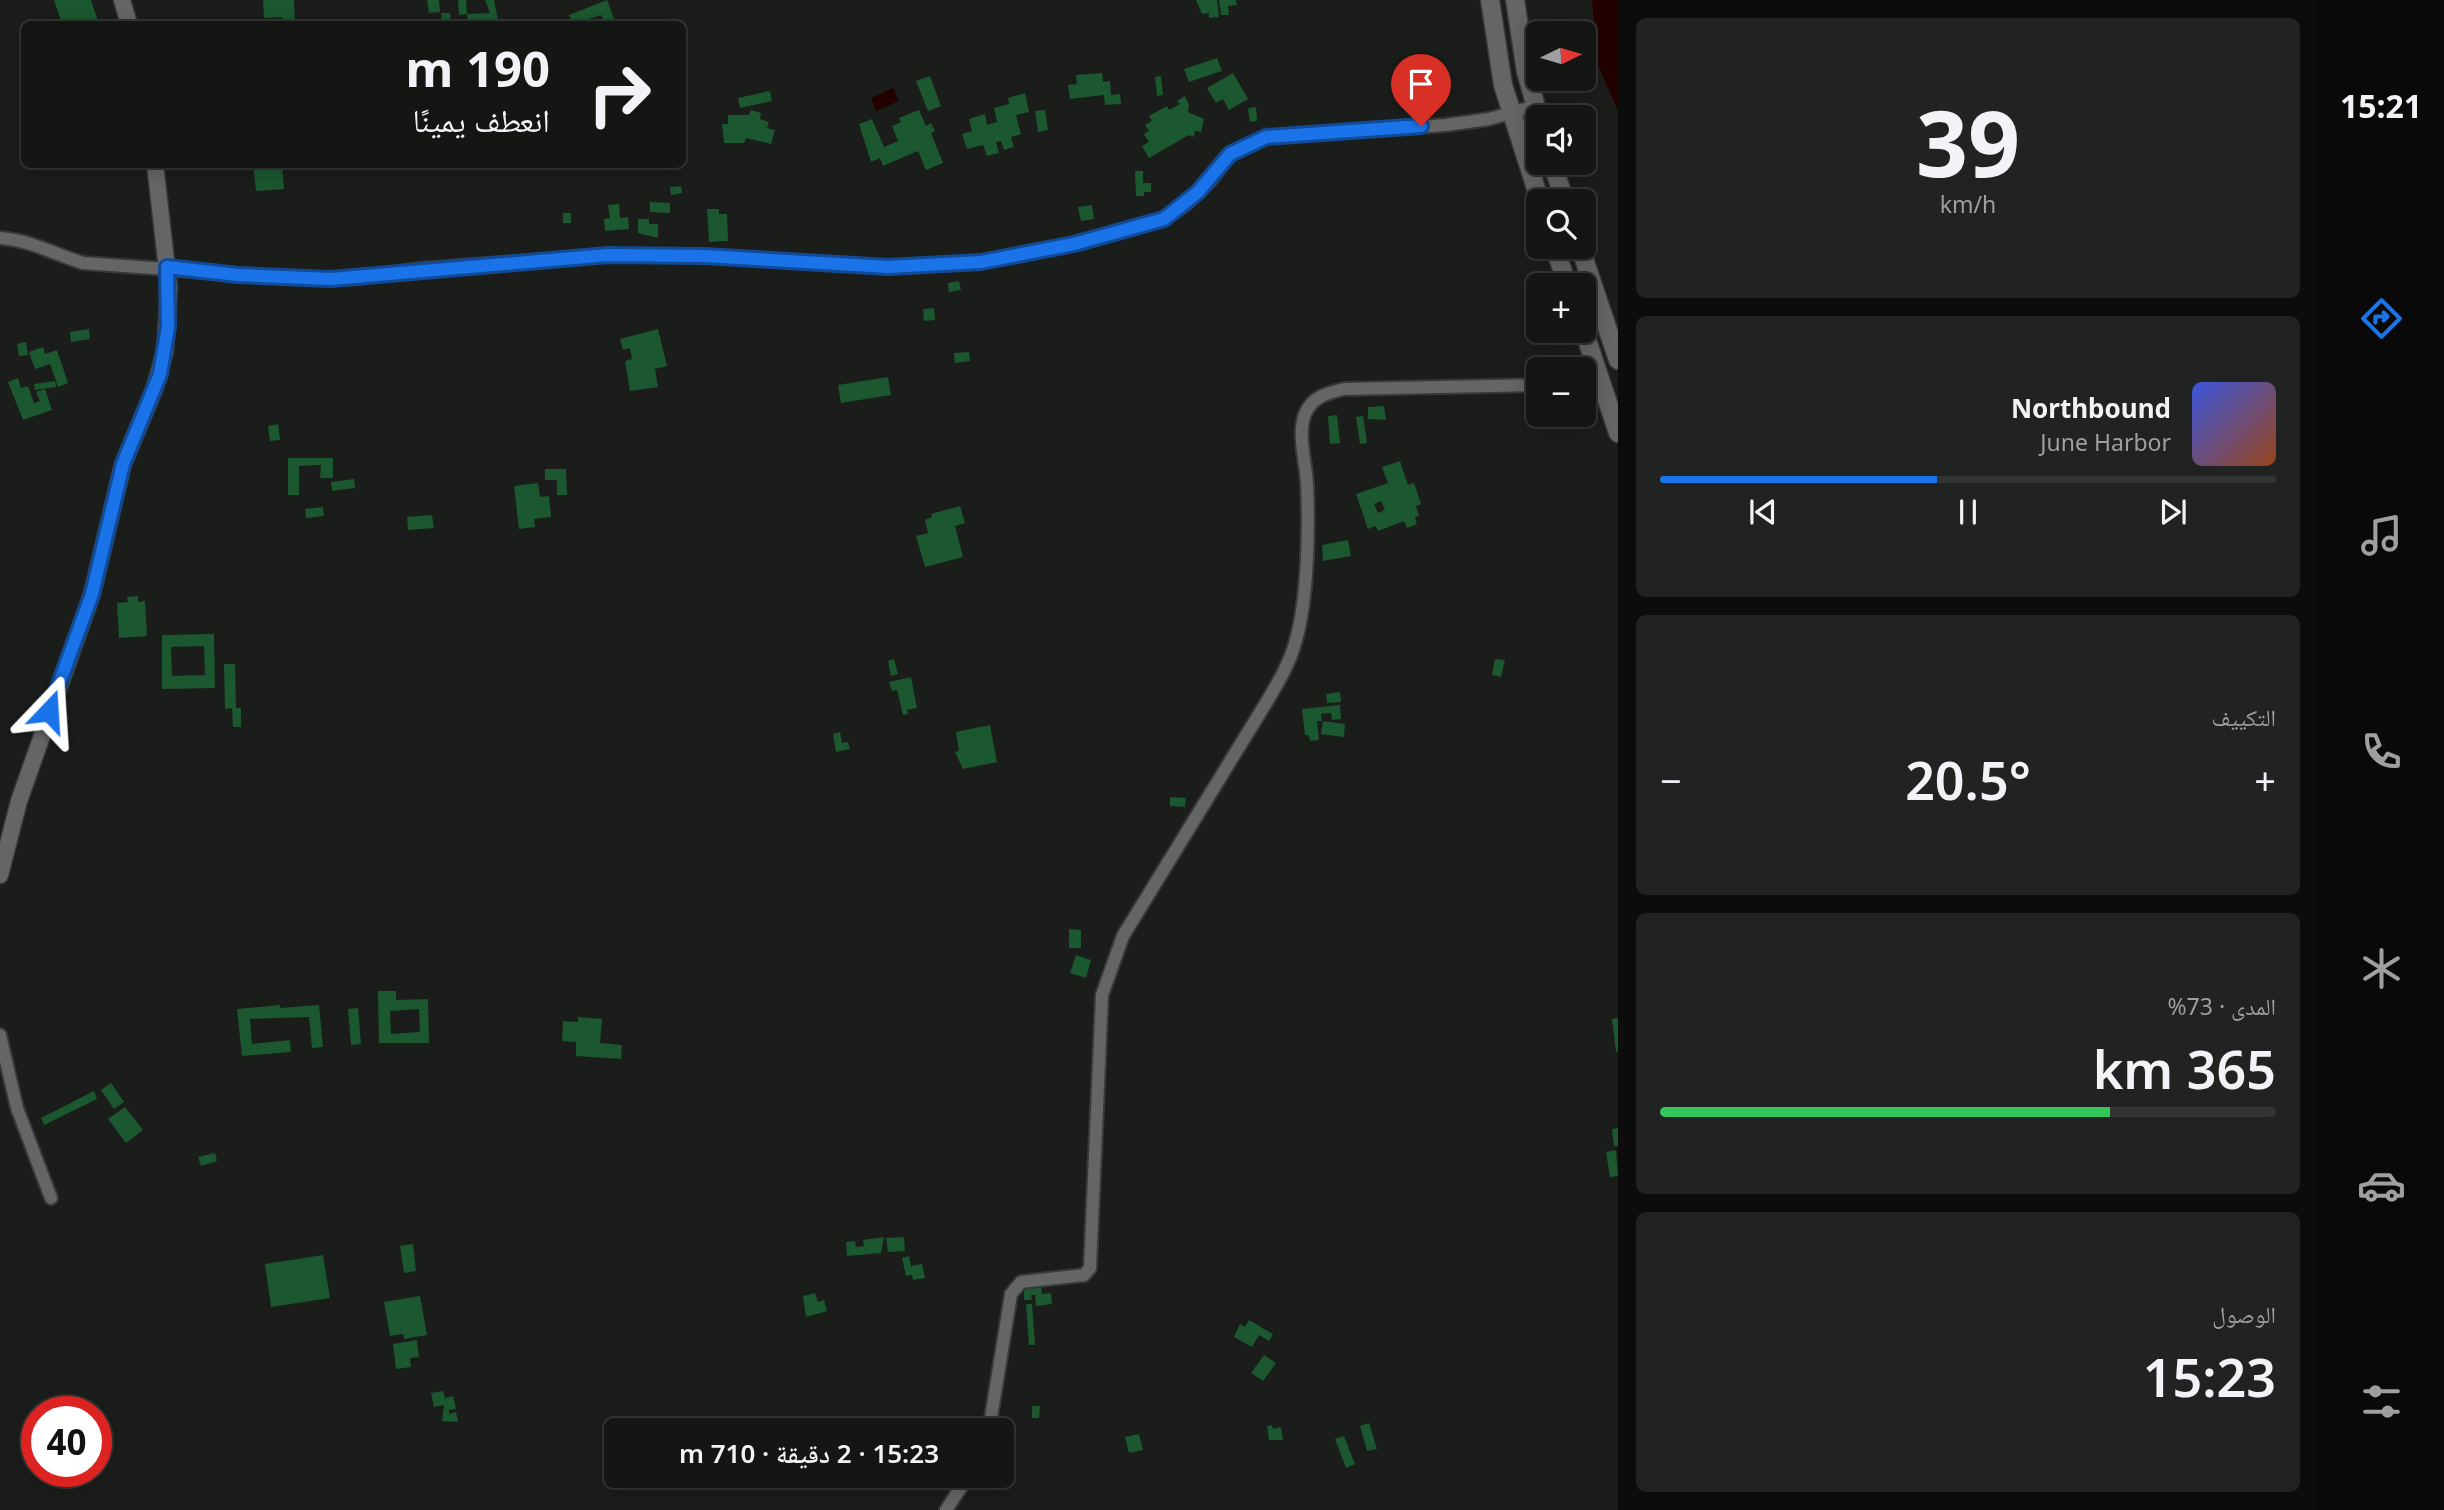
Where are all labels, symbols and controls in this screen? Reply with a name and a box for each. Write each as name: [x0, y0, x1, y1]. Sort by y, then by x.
north arrow: [1526, 21, 1596, 91]
map controls: [1526, 21, 1596, 427]
text: 190 m: [405, 35, 550, 101]
icon: right: [574, 49, 665, 140]
pin: [1391, 54, 1451, 126]
icon: arrive: [1402, 65, 1440, 103]
text: 39: [1916, 80, 2020, 204]
text: 15:21: [2340, 84, 2422, 127]
text: انعطف يمينًا: [413, 98, 550, 141]
button: sound: [1526, 105, 1596, 175]
text: km/h: [1940, 188, 1996, 220]
button: search: [1526, 189, 1596, 259]
button: +: [1526, 273, 1596, 343]
icon: directions: [2357, 294, 2406, 343]
button: −: [1526, 357, 1596, 427]
text: Northbound: [2011, 390, 2171, 426]
text: June Harbor: [2040, 426, 2171, 458]
icon: previous: [1744, 493, 1782, 531]
icon: pause: [1949, 493, 1987, 531]
icon: next: [2154, 493, 2192, 531]
icon: music: [2357, 511, 2406, 560]
position arrow: [12, 674, 86, 748]
text: التكييف: [2211, 701, 2276, 733]
icon: phone: [2357, 727, 2406, 776]
text: 20.5°: [1905, 744, 2031, 815]
text: −: [1660, 754, 1682, 806]
text: +: [2254, 754, 2276, 806]
icon: climate: [2357, 944, 2406, 993]
text: المدى · 73%: [2167, 990, 2276, 1022]
text: 365 km: [2093, 1033, 2276, 1104]
icon: car: [2357, 1161, 2406, 1210]
text: الوصول: [2212, 1298, 2276, 1330]
text: 15:23: [2143, 1341, 2276, 1412]
icon: filters: [2357, 1377, 2406, 1426]
speed limit sign: 40: [21, 1396, 112, 1487]
text: 15:23 · 2 دقيقة · 710 m: [679, 1435, 939, 1471]

